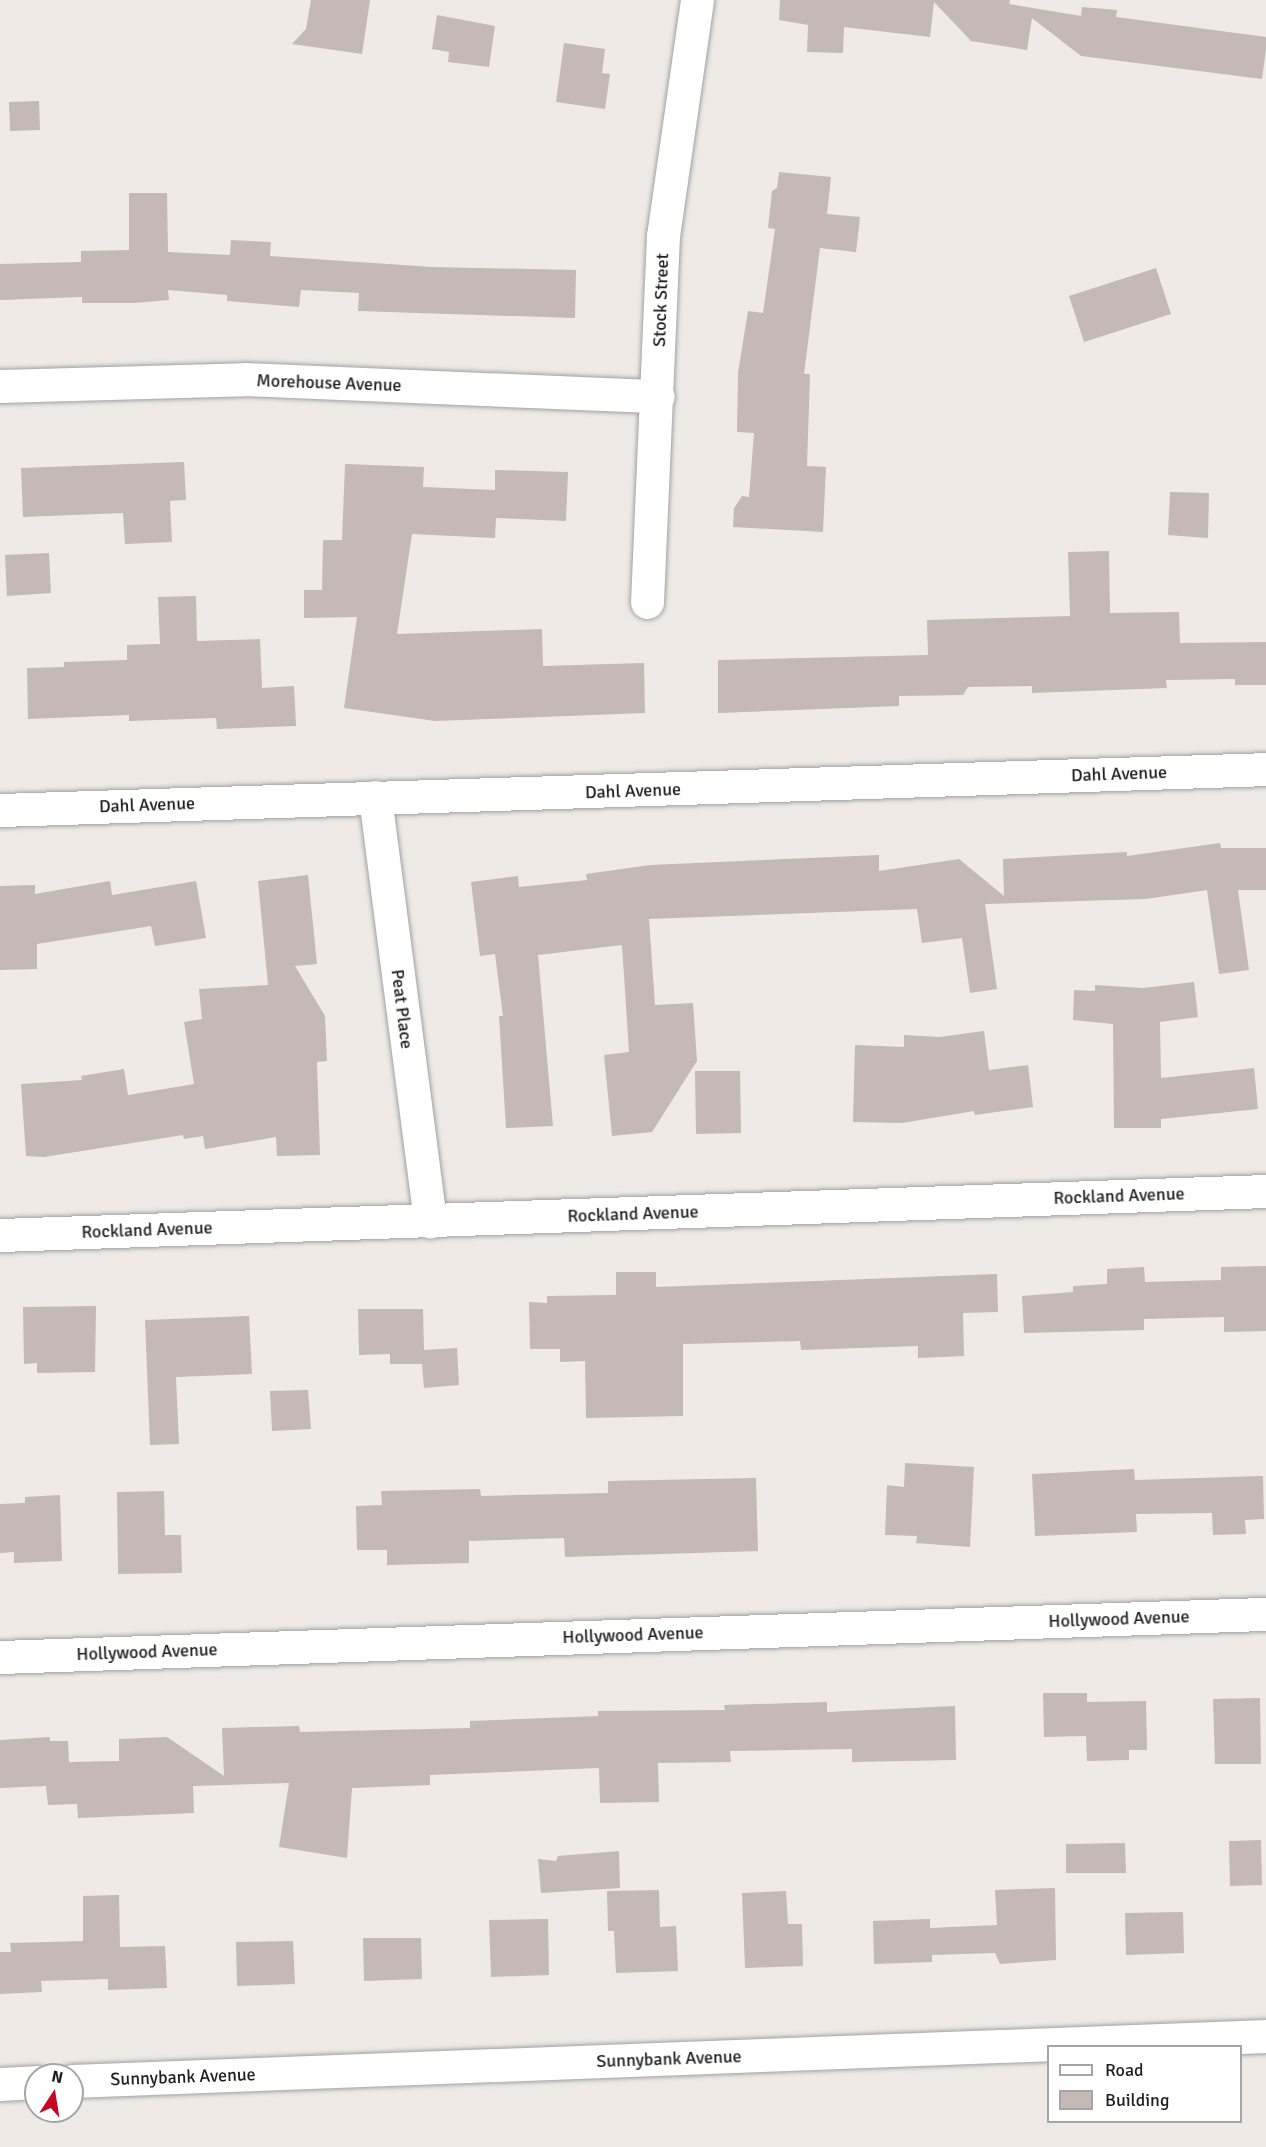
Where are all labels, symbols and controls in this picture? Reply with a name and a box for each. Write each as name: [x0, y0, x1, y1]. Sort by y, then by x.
street label: Stock Street: [649, 253, 673, 347]
street label: Morehouse Avenue: [256, 370, 402, 396]
street label: Dahl Avenue: [1071, 762, 1167, 786]
street label: Dahl Avenue: [585, 779, 681, 803]
street label: Dahl Avenue: [99, 793, 195, 817]
street label: Peat Place: [386, 968, 418, 1050]
street label: Rockland Avenue: [1053, 1183, 1185, 1209]
street label: Rockland Avenue: [567, 1201, 699, 1227]
street label: Rockland Avenue: [81, 1217, 213, 1243]
street label: Hollywood Avenue: [1048, 1606, 1190, 1632]
street label: Hollywood Avenue: [562, 1622, 704, 1648]
street label: Hollywood Avenue: [76, 1639, 218, 1665]
legend: [1047, 2045, 1242, 2123]
street label: Sunnybank Avenue: [596, 2046, 742, 2072]
text: Road: [1105, 2059, 1144, 2081]
north arrow: [24, 2063, 84, 2123]
street label: Sunnybank Avenue: [110, 2064, 256, 2090]
text: N: [50, 2066, 65, 2088]
text: Building: [1105, 2089, 1169, 2111]

